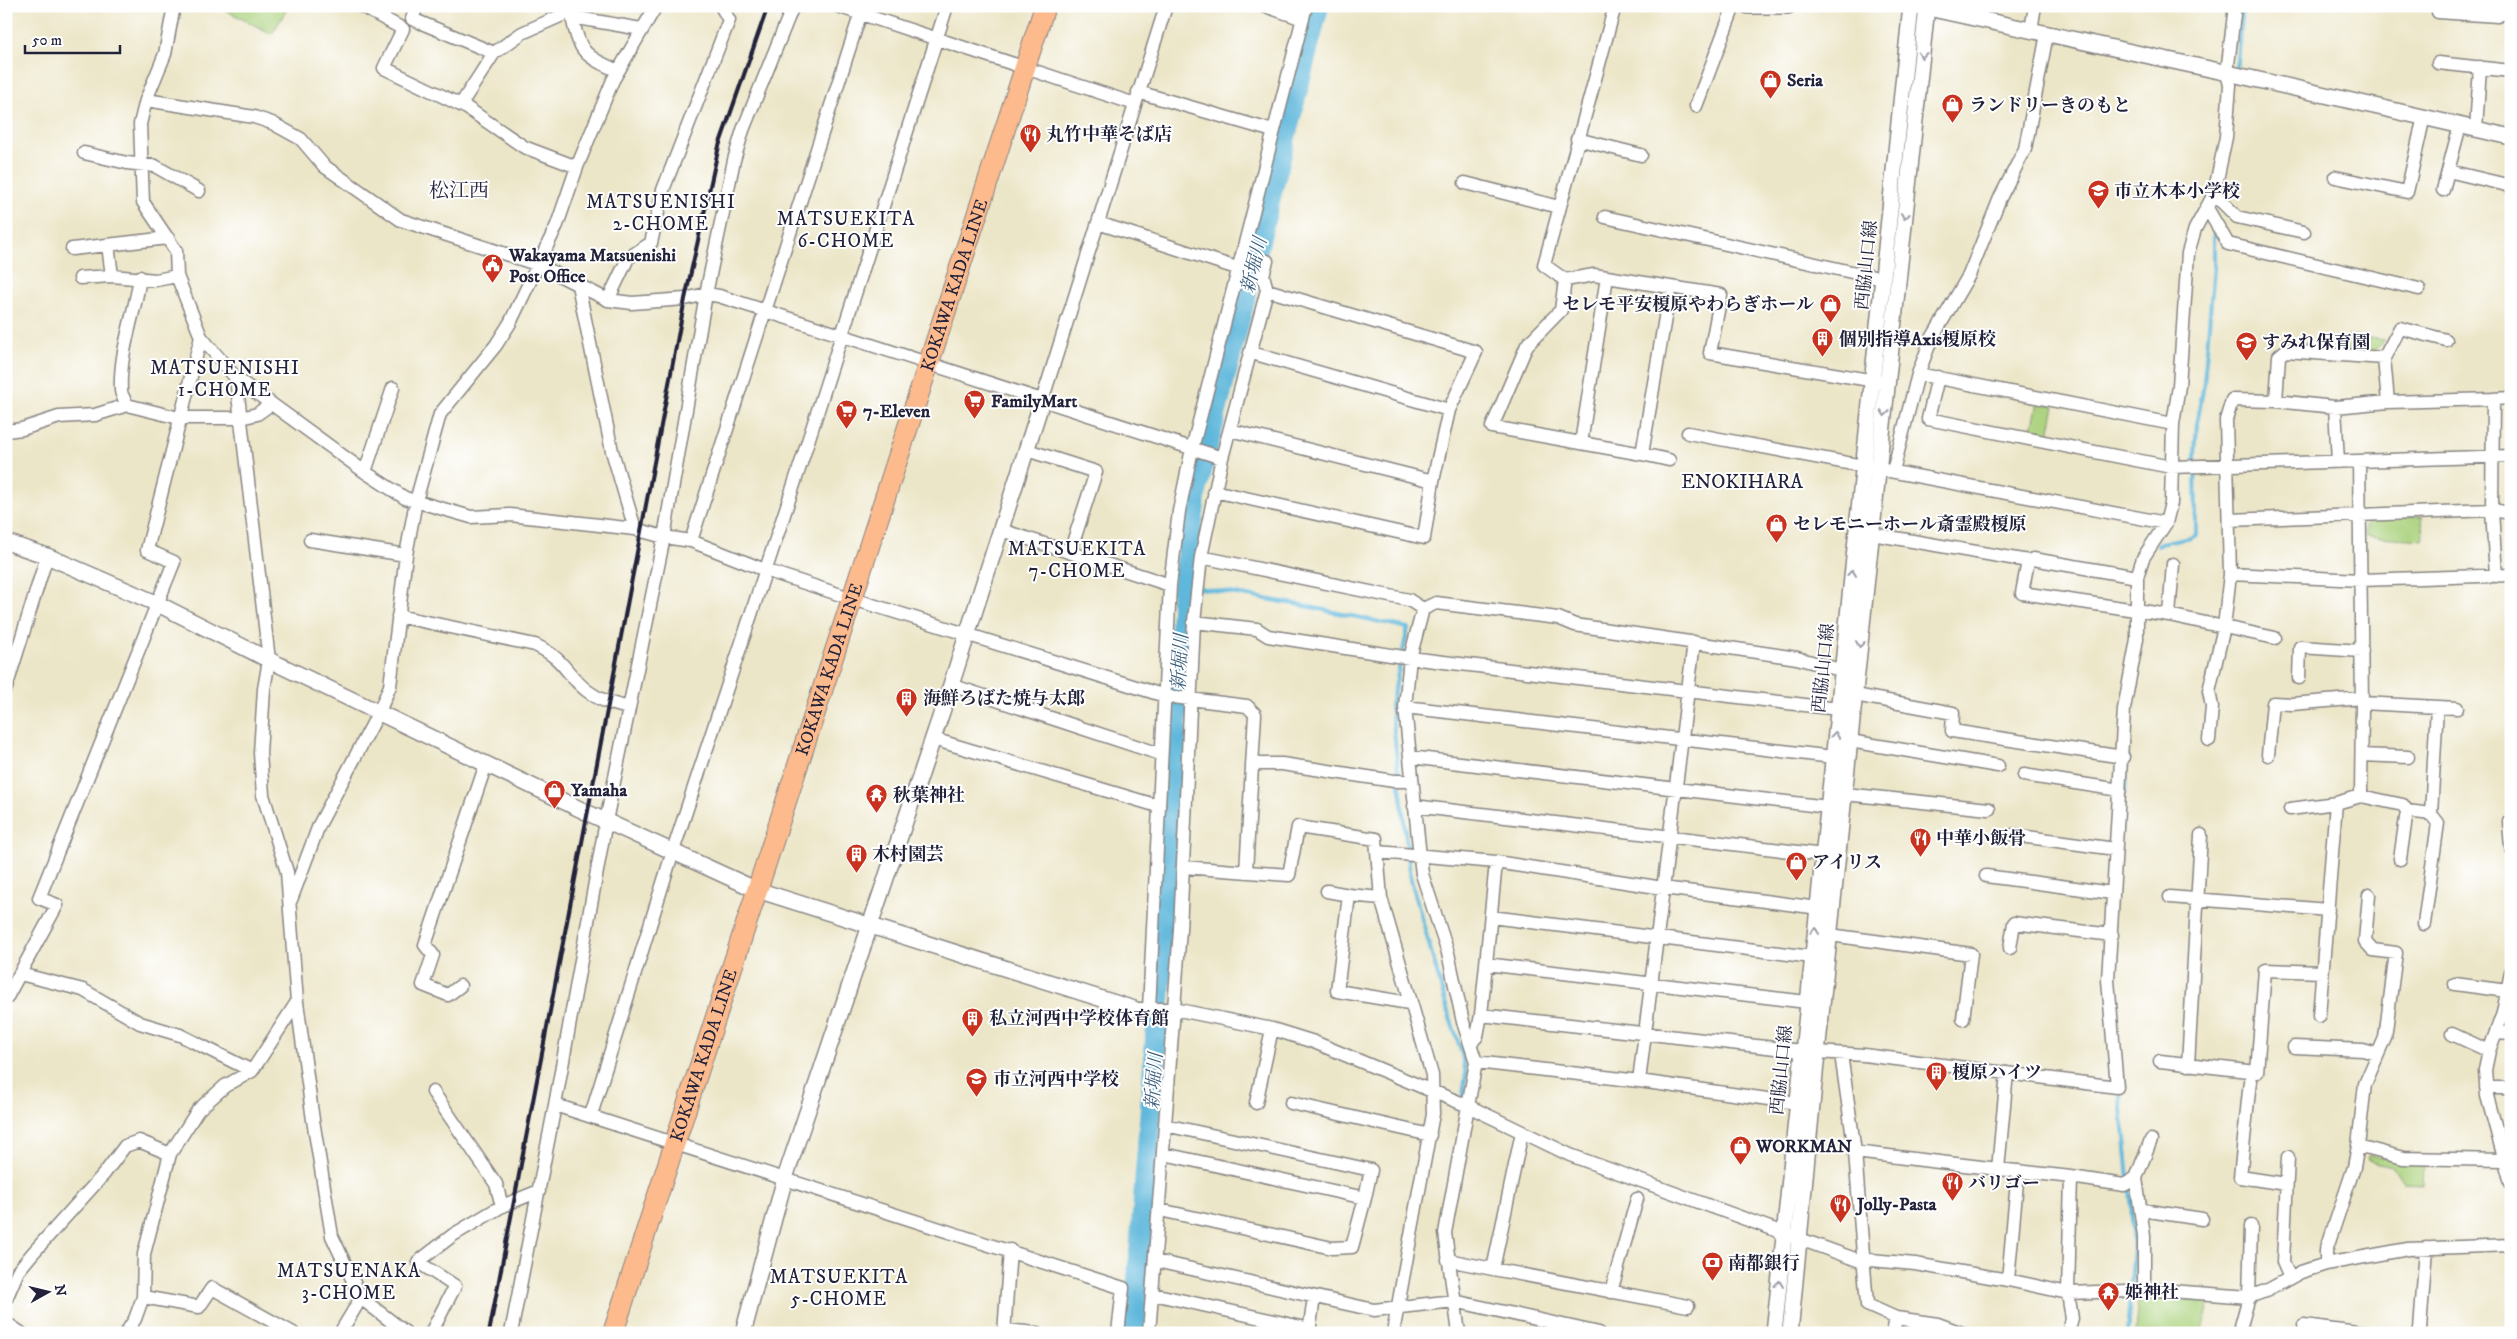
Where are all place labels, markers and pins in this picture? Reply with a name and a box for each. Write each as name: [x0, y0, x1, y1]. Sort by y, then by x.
shop icon: Seria: [1759, 68, 1783, 99]
place label: Seria: [1787, 70, 1823, 92]
shop icon: ランドリーきのもと: [1941, 93, 1965, 124]
place label: ランドリーきのもと: [1969, 95, 2131, 117]
restaurant icon: 丸竹中華そば店: [1018, 122, 1042, 153]
place label: 丸竹中華そば店: [1046, 124, 1172, 146]
school or university icon: 市立木本小学校: [2086, 179, 2110, 210]
place label: 市立木本小学校: [2114, 181, 2240, 203]
place label: Wakayama Matsuenishi Post Office: [508, 245, 676, 288]
public building icon: Wakayama Matsuenishi Post Office: [481, 253, 505, 284]
shop icon: セレモ平安榎原やわらぎホール: [1818, 292, 1842, 323]
place label: セレモ平安榎原やわらぎホール: [1562, 294, 1814, 316]
building icon: 個別指導Axis榎原校: [1811, 327, 1835, 358]
place label: 個別指導Axis榎原校: [1839, 329, 1996, 351]
school or university icon: すみれ保育園: [2234, 330, 2258, 361]
place label: すみれ保育園: [2262, 332, 2370, 354]
supermarket icon: FamilyMart: [963, 389, 987, 420]
place label: FamilyMart: [991, 391, 1077, 413]
supermarket icon: 7-Eleven: [835, 399, 859, 430]
place label: 7-Eleven: [863, 401, 931, 423]
shop icon: セレモニーホール斎霊殿榎原: [1765, 512, 1789, 543]
place label: セレモニーホール斎霊殿榎原: [1793, 514, 2027, 536]
building icon: 海鮮ろばた焼与太郎: [895, 686, 919, 717]
place label: 海鮮ろばた焼与太郎: [923, 688, 1085, 710]
shop icon: Yamaha: [543, 778, 567, 809]
place label: Yamaha: [570, 780, 627, 802]
temple icon: 秋葉神社: [865, 783, 889, 814]
place label: 秋葉神社: [893, 785, 965, 807]
restaurant icon: 中華小飯骨: [1908, 826, 1932, 857]
place label: 中華小飯骨: [1936, 828, 2026, 850]
building icon: 木村園芸: [844, 842, 868, 873]
place label: 木村園芸: [872, 844, 944, 866]
shop icon: アイリス: [1784, 850, 1808, 881]
place label: アイリス: [1812, 852, 1882, 874]
building icon: 私立河西中学校体育館: [961, 1006, 985, 1037]
place label: 私立河西中学校体育館: [989, 1008, 1169, 1030]
building icon: 榎原ハイツ: [1924, 1060, 1948, 1091]
place label: 榎原ハイツ: [1952, 1062, 2042, 1084]
school or university icon: 市立河西中学校: [965, 1067, 989, 1098]
place label: 市立河西中学校: [993, 1069, 1119, 1091]
shop icon: WORKMAN: [1728, 1134, 1752, 1165]
place label: WORKMAN: [1755, 1136, 1852, 1158]
restaurant icon: バリゴー: [1940, 1171, 1964, 1202]
place label: バリゴー: [1968, 1173, 2040, 1195]
restaurant icon: Jolly-Pasta: [1829, 1192, 1853, 1223]
place label: Jolly-Pasta: [1855, 1194, 1937, 1216]
bank icon: 南都銀行: [1700, 1251, 1724, 1282]
place label: 南都銀行: [1728, 1253, 1800, 1275]
temple icon: 姫神社: [2097, 1280, 2121, 1311]
place label: 姫神社: [2125, 1282, 2179, 1304]

